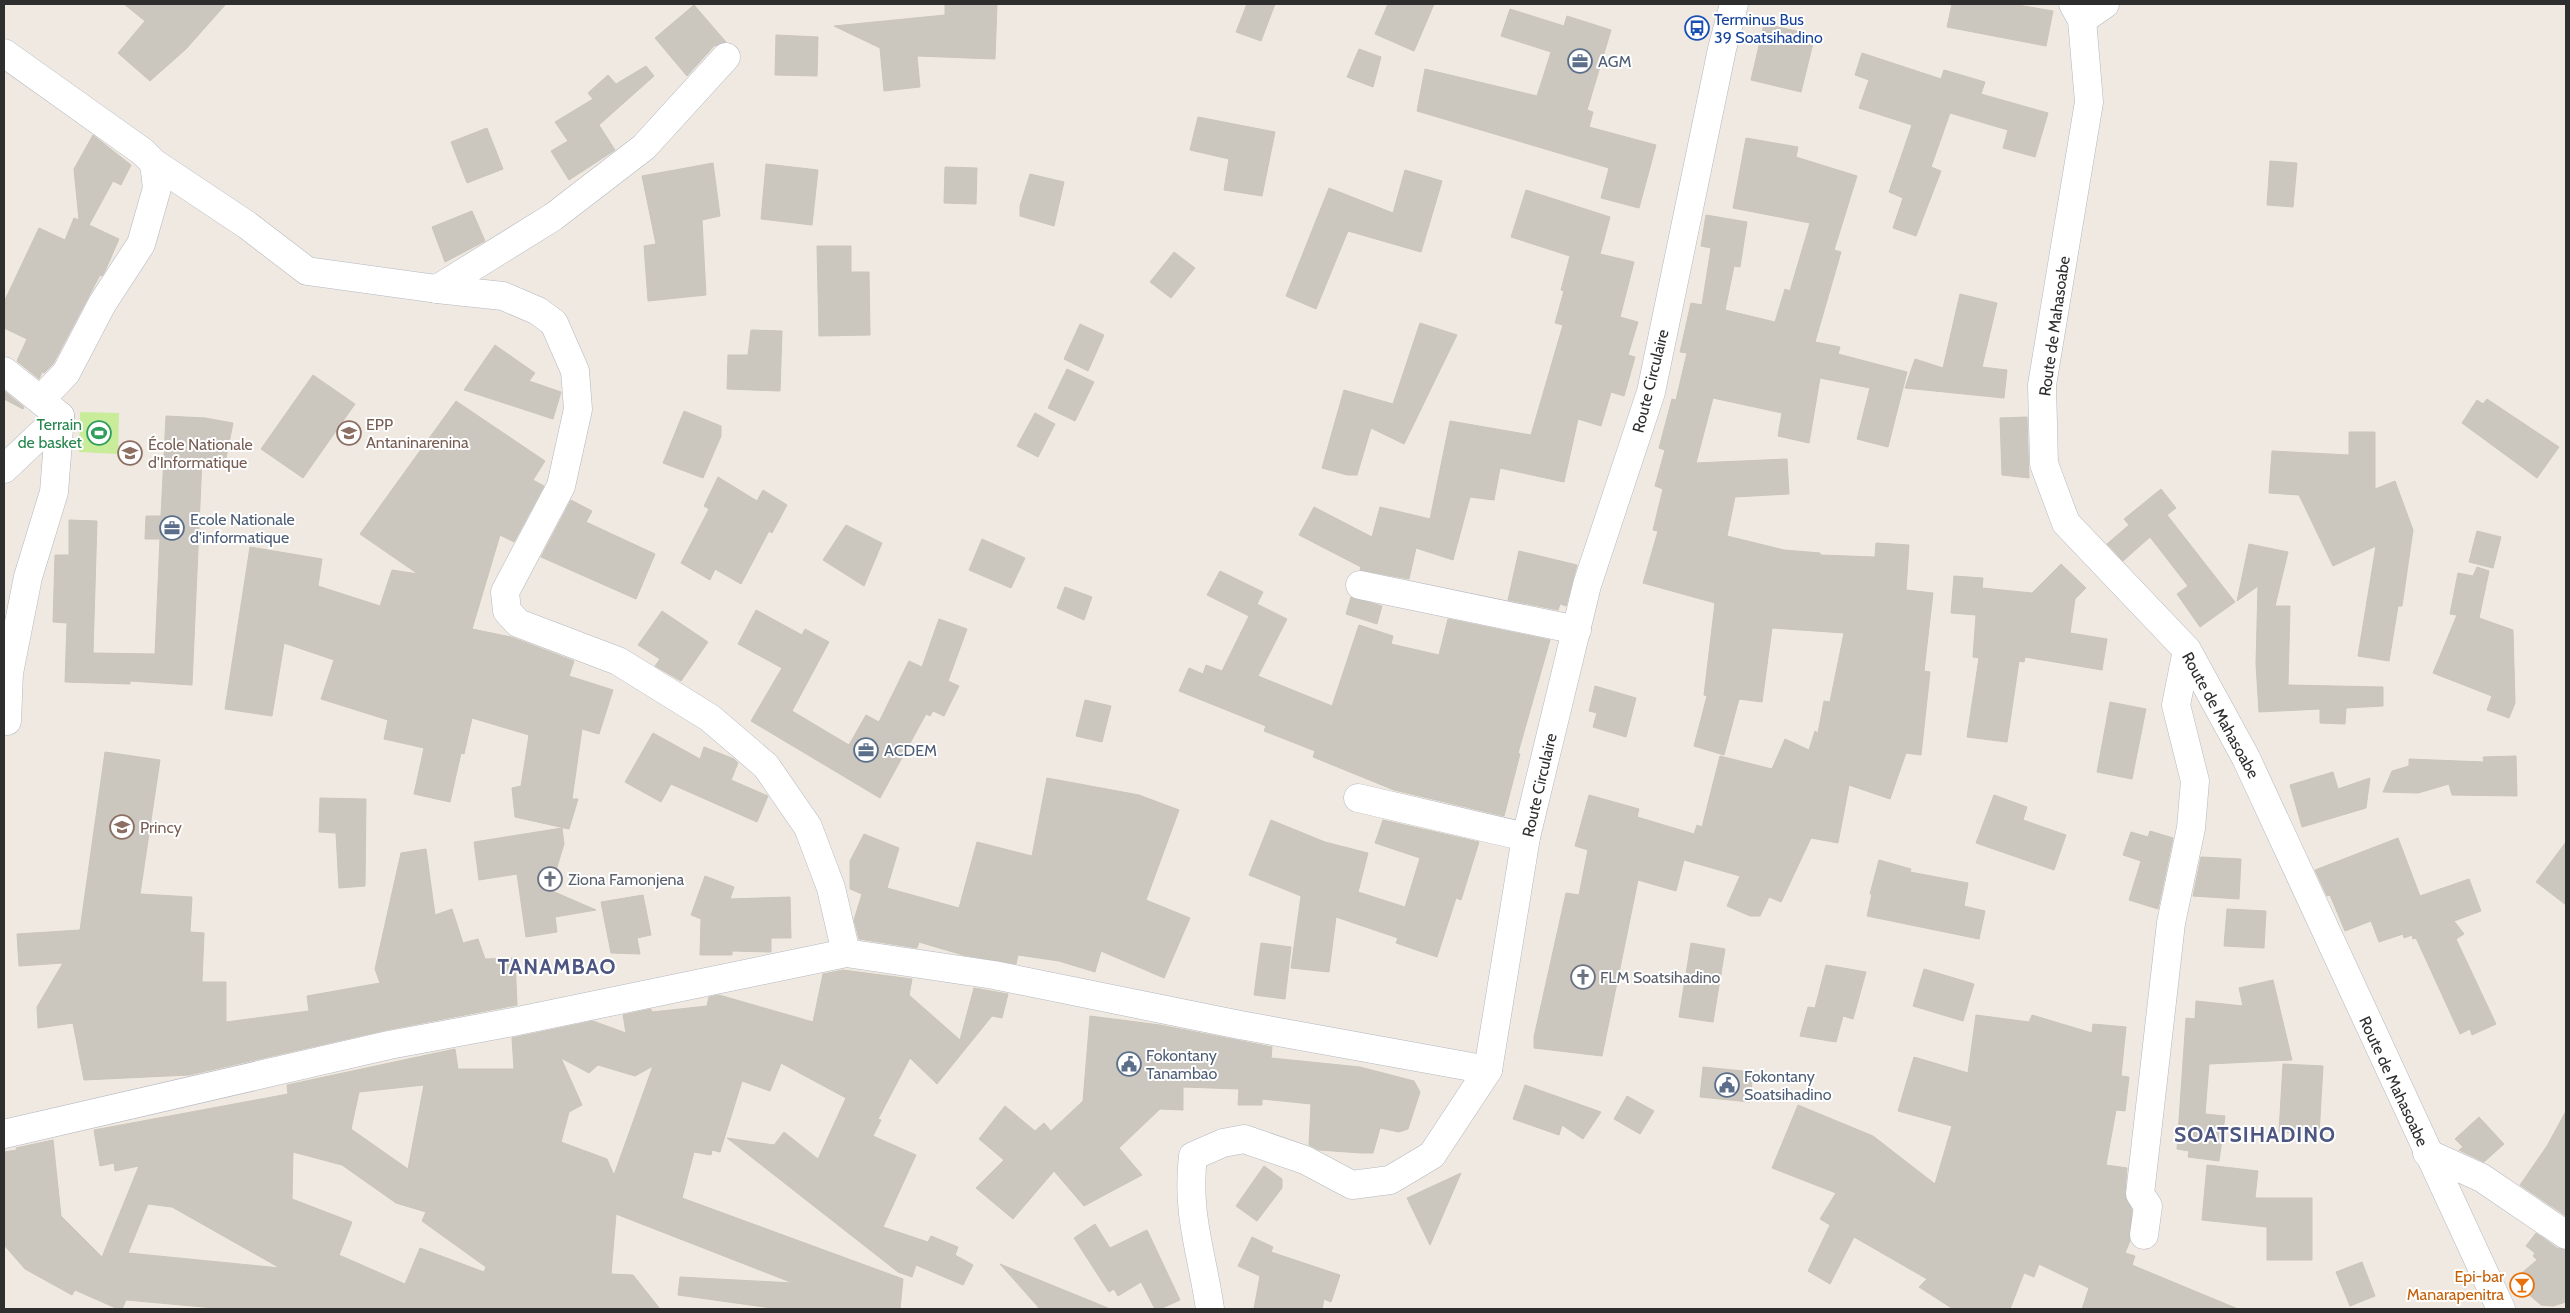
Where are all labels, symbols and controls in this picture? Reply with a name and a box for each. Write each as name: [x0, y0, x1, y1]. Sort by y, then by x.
place label: Terminus Bus 39 Soatsihadino: [1714, 10, 1823, 47]
bus stop icon: Terminus Bus 39 Soatsihadino: [1684, 15, 1710, 41]
office icon: AGM: [1567, 48, 1593, 74]
place label: AGM: [1598, 52, 1631, 71]
street label: Route de Mahasoabe: [2035, 255, 2074, 397]
street label: Route Circulaire: [1628, 328, 1672, 435]
place label: Terrain de basket: [18, 415, 83, 452]
place label: EPP Antaninarenina: [366, 415, 469, 452]
sports icon: Terrain de basket: [86, 420, 112, 446]
school or university icon: EPP Antaninarenina: [336, 420, 362, 446]
place label: École Nationale d'Informatique: [148, 435, 253, 472]
school or university icon: École Nationale d'Informatique: [117, 440, 143, 466]
place label: Ecole Nationale d'informatique: [190, 510, 295, 547]
office icon: Ecole Nationale d'informatique: [159, 515, 185, 541]
street label: Route de Mahasoabe: [2178, 649, 2263, 782]
street label: Route Circulaire: [1518, 731, 1561, 839]
office icon: ACDEM: [853, 737, 879, 763]
place label: ACDEM: [884, 741, 937, 760]
school or university icon: Princy: [109, 814, 135, 840]
place label: Princy: [140, 818, 182, 837]
church icon: Ziona Famonjena: [537, 866, 563, 892]
place label: Ziona Famonjena: [568, 870, 685, 889]
district label: TANAMBAO: [497, 954, 617, 979]
church icon: FLM Soatsihadino: [1570, 964, 1596, 990]
place label: FLM Soatsihadino: [1600, 968, 1721, 987]
street label: Route de Mahasoabe: [2355, 1013, 2432, 1149]
place label: Fokontany Tanambao: [1146, 1046, 1217, 1083]
public building icon: Fokontany Tanambao: [1116, 1051, 1142, 1077]
place label: Fokontany Soatsihadino: [1744, 1067, 1832, 1104]
public building icon: Fokontany Soatsihadino: [1714, 1072, 1740, 1098]
district label: SOATSIHADINO: [2174, 1122, 2336, 1147]
place label: Epi-bar Manarapenitra: [2407, 1267, 2505, 1304]
bar icon: Epi-bar Manarapenitra: [2509, 1272, 2535, 1298]

